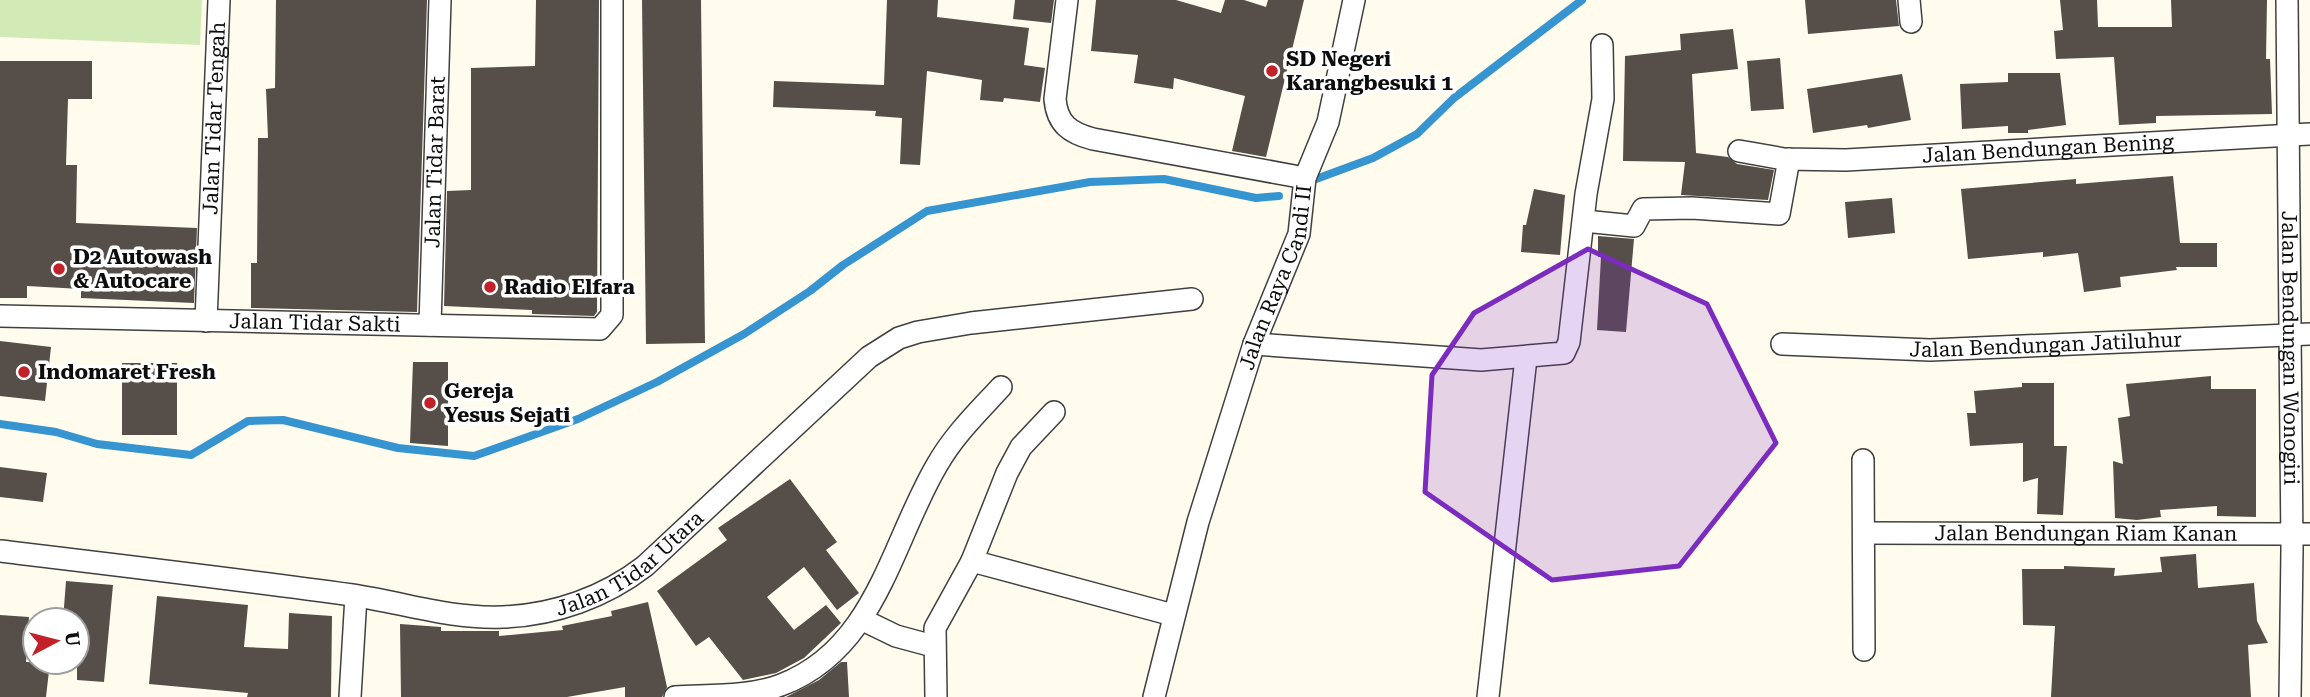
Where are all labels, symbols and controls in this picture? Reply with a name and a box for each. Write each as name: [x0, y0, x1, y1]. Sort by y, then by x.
street label: Jalan Tidar Tengah: [198, 21, 230, 215]
place label: SD Negeri Karangbesuki 1: [1286, 47, 1453, 95]
marker: SD Negeri Karangbesuki 1: [1264, 63, 1280, 79]
street label: Jalan Tidar Barat: [420, 76, 450, 248]
street label: Jalan Bendungan Bening: [1921, 130, 2175, 168]
street label: Jalan Raya Candi II: [1235, 184, 1316, 373]
street label: Jalan Bendungan Wonogiri: [2277, 211, 2303, 486]
place label: D2 Autowash & Autocare: [73, 245, 212, 293]
marker: D2 Autowash & Autocare: [51, 261, 67, 277]
place label: Radio Elfara: [504, 275, 635, 299]
marker: Radio Elfara: [482, 279, 498, 295]
street label: Jalan Tidar Sakti: [229, 309, 401, 337]
street label: Jalan Bendungan Jatiluhur: [1909, 327, 2183, 362]
place label: Indomaret Fresh: [38, 360, 216, 384]
marker: Indomaret Fresh: [16, 364, 32, 380]
place label: Gereja Yesus Sejati: [444, 379, 570, 427]
marker: Gereja Yesus Sejati: [422, 395, 438, 411]
street label: Jalan Tidar Utara: [553, 505, 709, 621]
street label: Jalan Bendungan Riam Kanan: [1935, 521, 2238, 546]
north arrow: [21, 606, 91, 676]
text: U: [60, 630, 85, 648]

